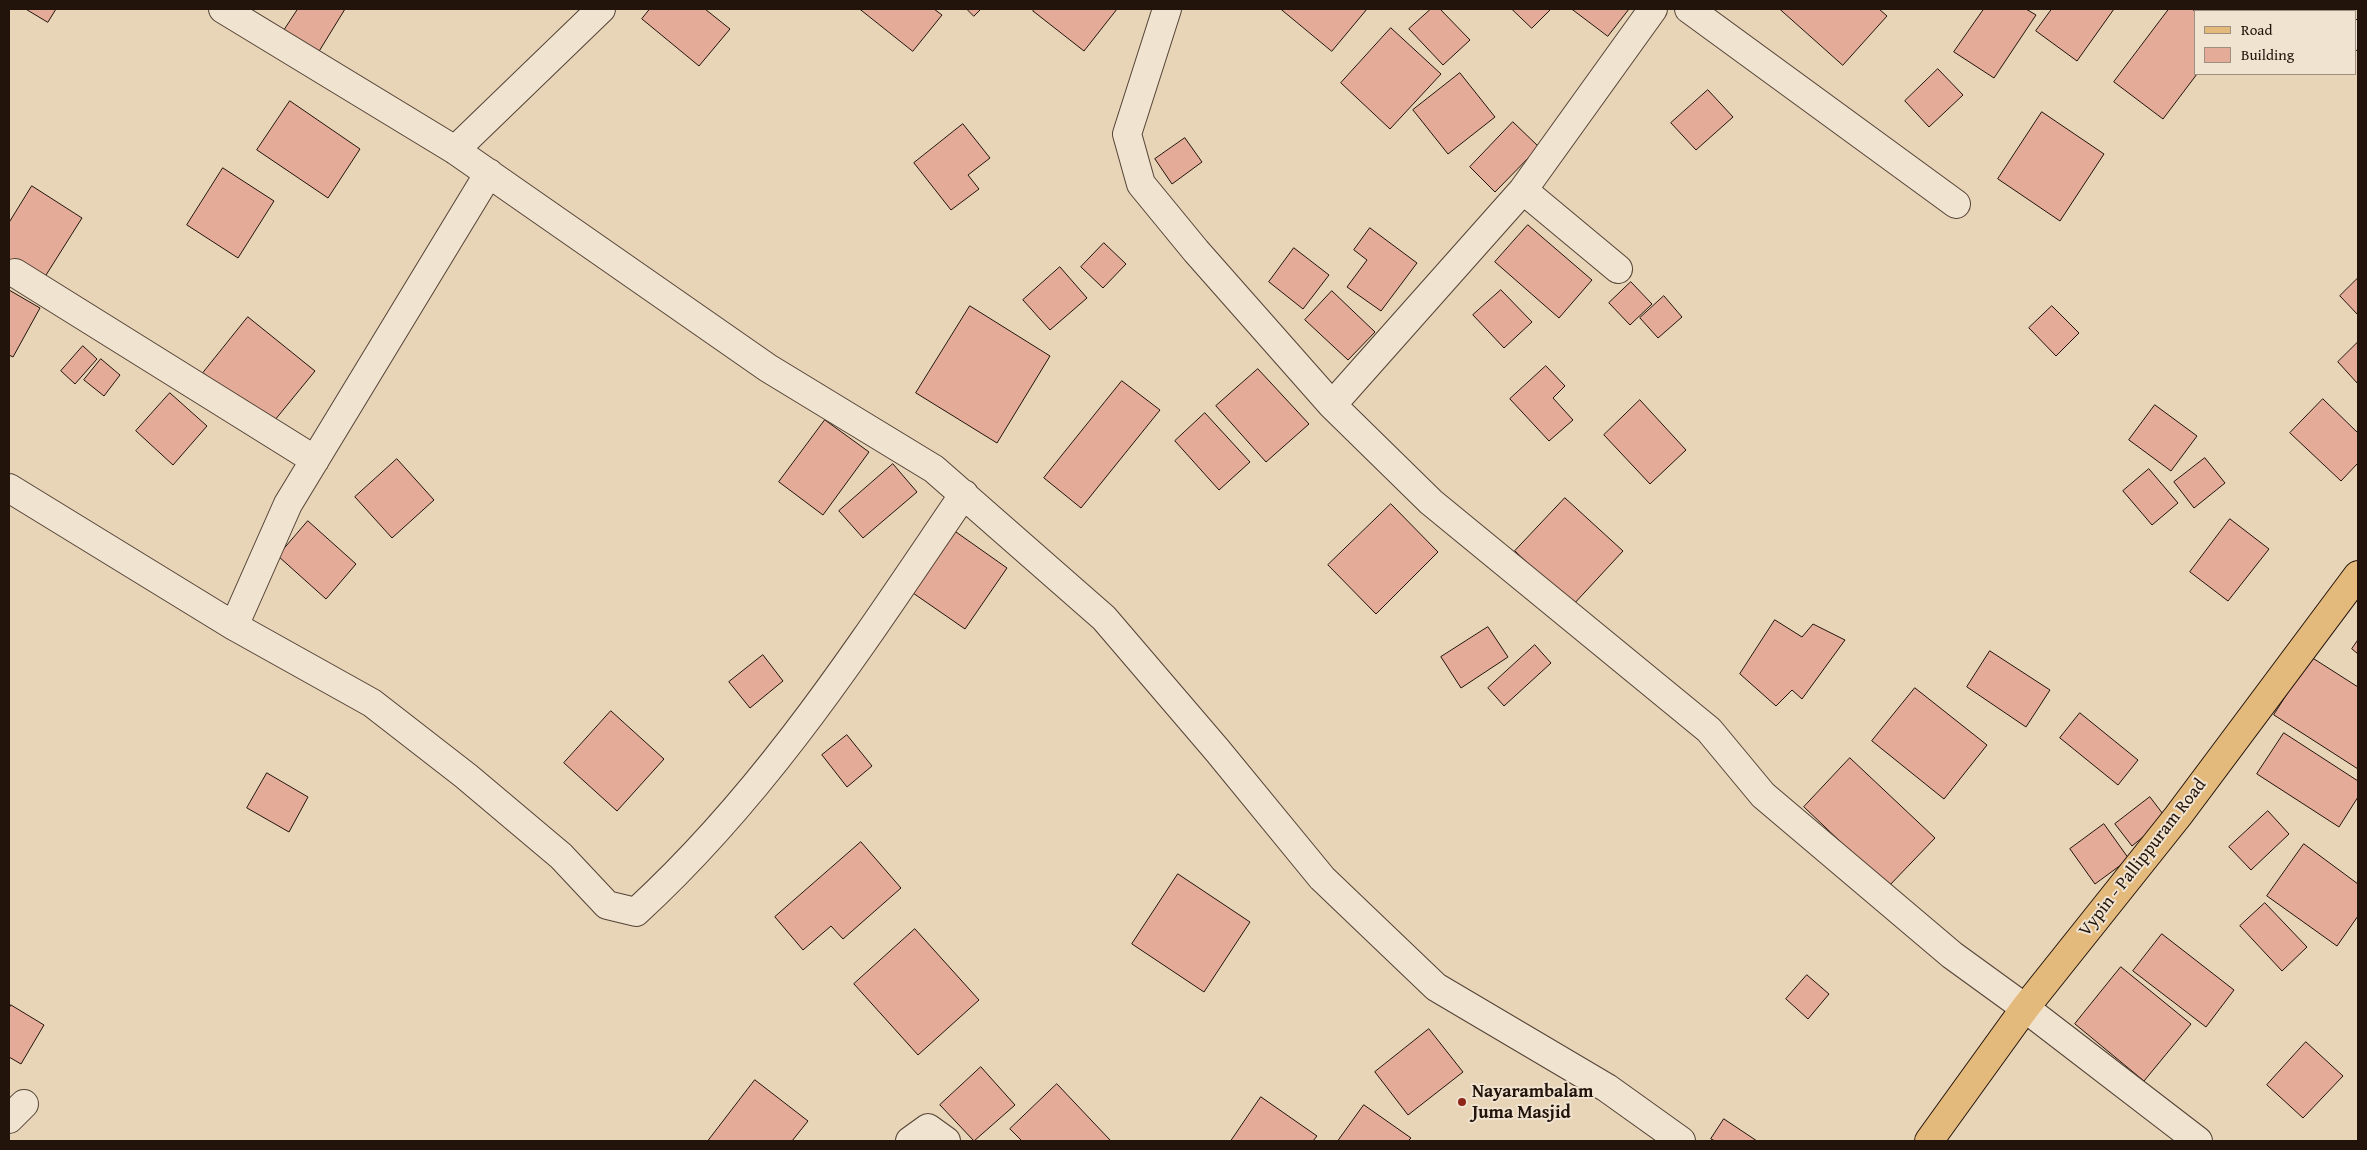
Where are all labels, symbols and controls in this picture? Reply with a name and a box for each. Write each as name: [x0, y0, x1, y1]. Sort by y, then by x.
legend: [2194, 10, 2357, 75]
text: Road: [2241, 19, 2272, 40]
text: Building: [2241, 44, 2294, 65]
street label: Vypin - Pallippuram Road: [2075, 775, 2211, 941]
place label: Nayarambalam Juma Masjid: [1472, 1081, 1594, 1124]
marker: Nayarambalam Juma Masjid: [1456, 1096, 1468, 1108]

